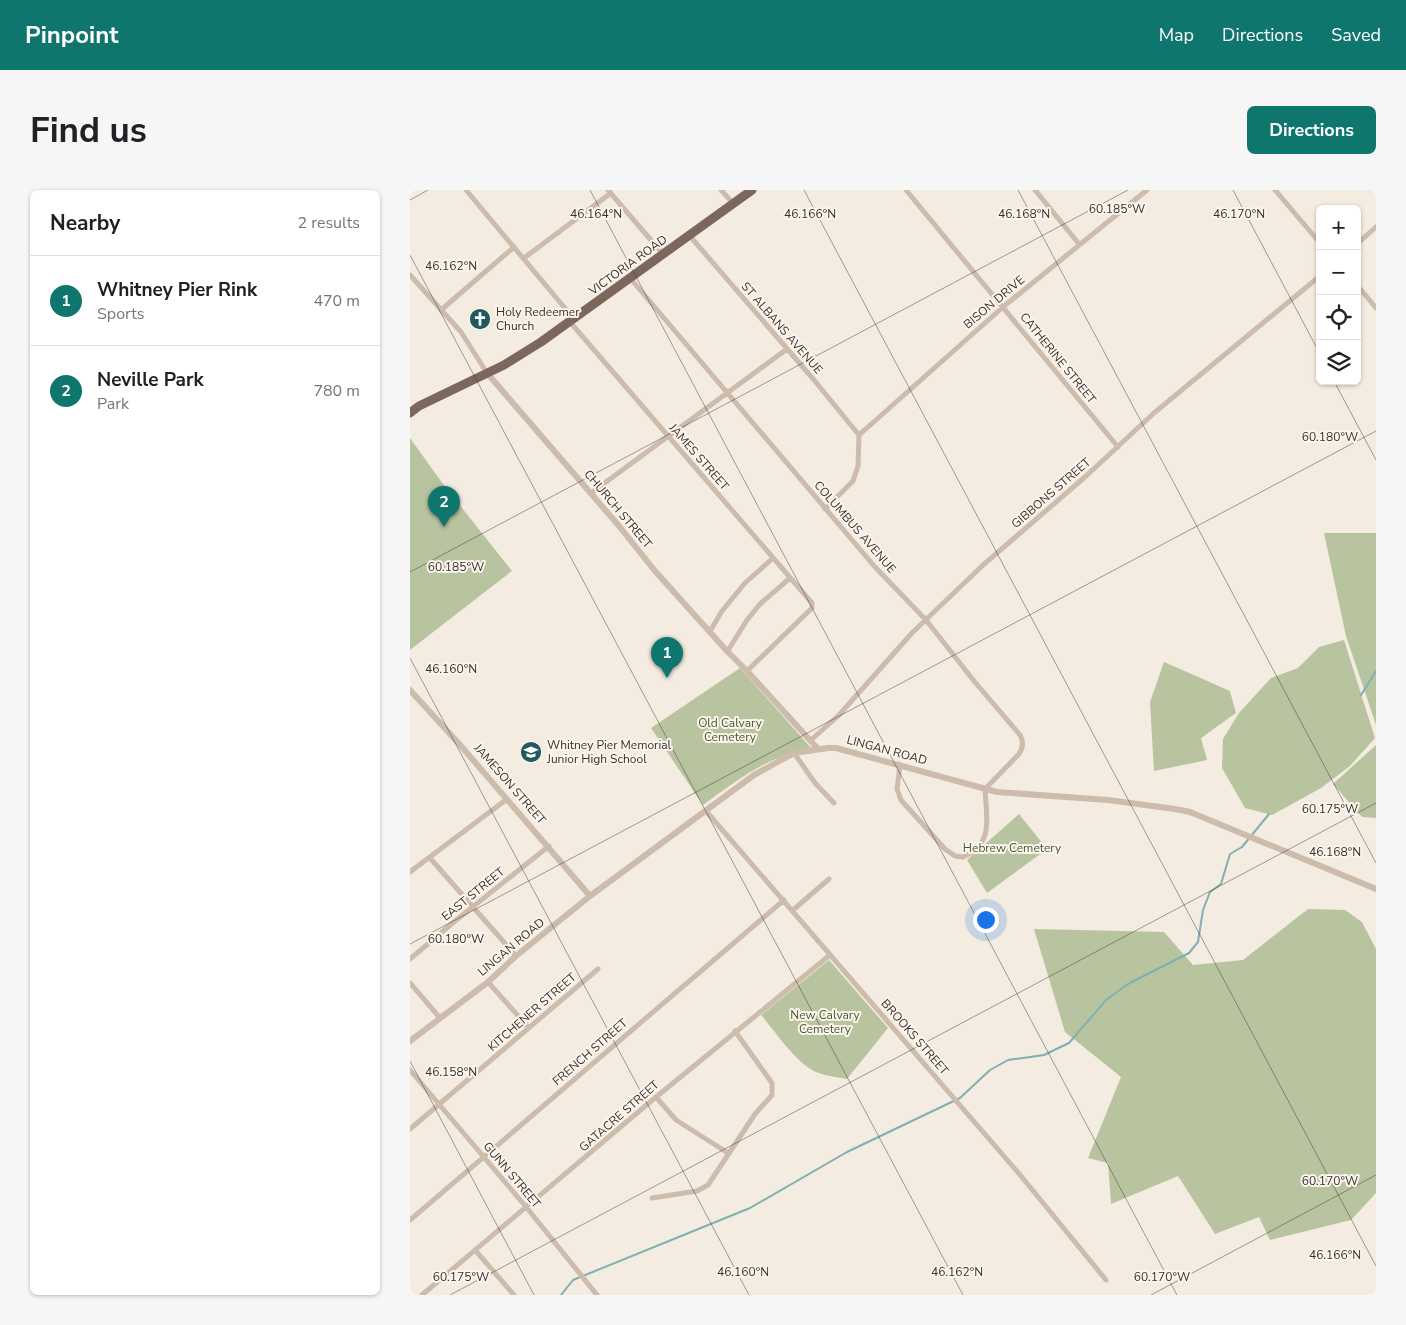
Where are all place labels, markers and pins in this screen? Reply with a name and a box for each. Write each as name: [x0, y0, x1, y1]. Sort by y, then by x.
place label: Holy Redeemer Church: [496, 304, 580, 334]
church icon: Holy Redeemer Church: [468, 307, 492, 331]
pin: 2: [428, 486, 460, 527]
pin: 1: [651, 637, 683, 678]
place label: Whitney Pier Memorial Junior High School: [546, 737, 672, 767]
school or university icon: Whitney Pier Memorial Junior High School: [519, 740, 543, 764]

